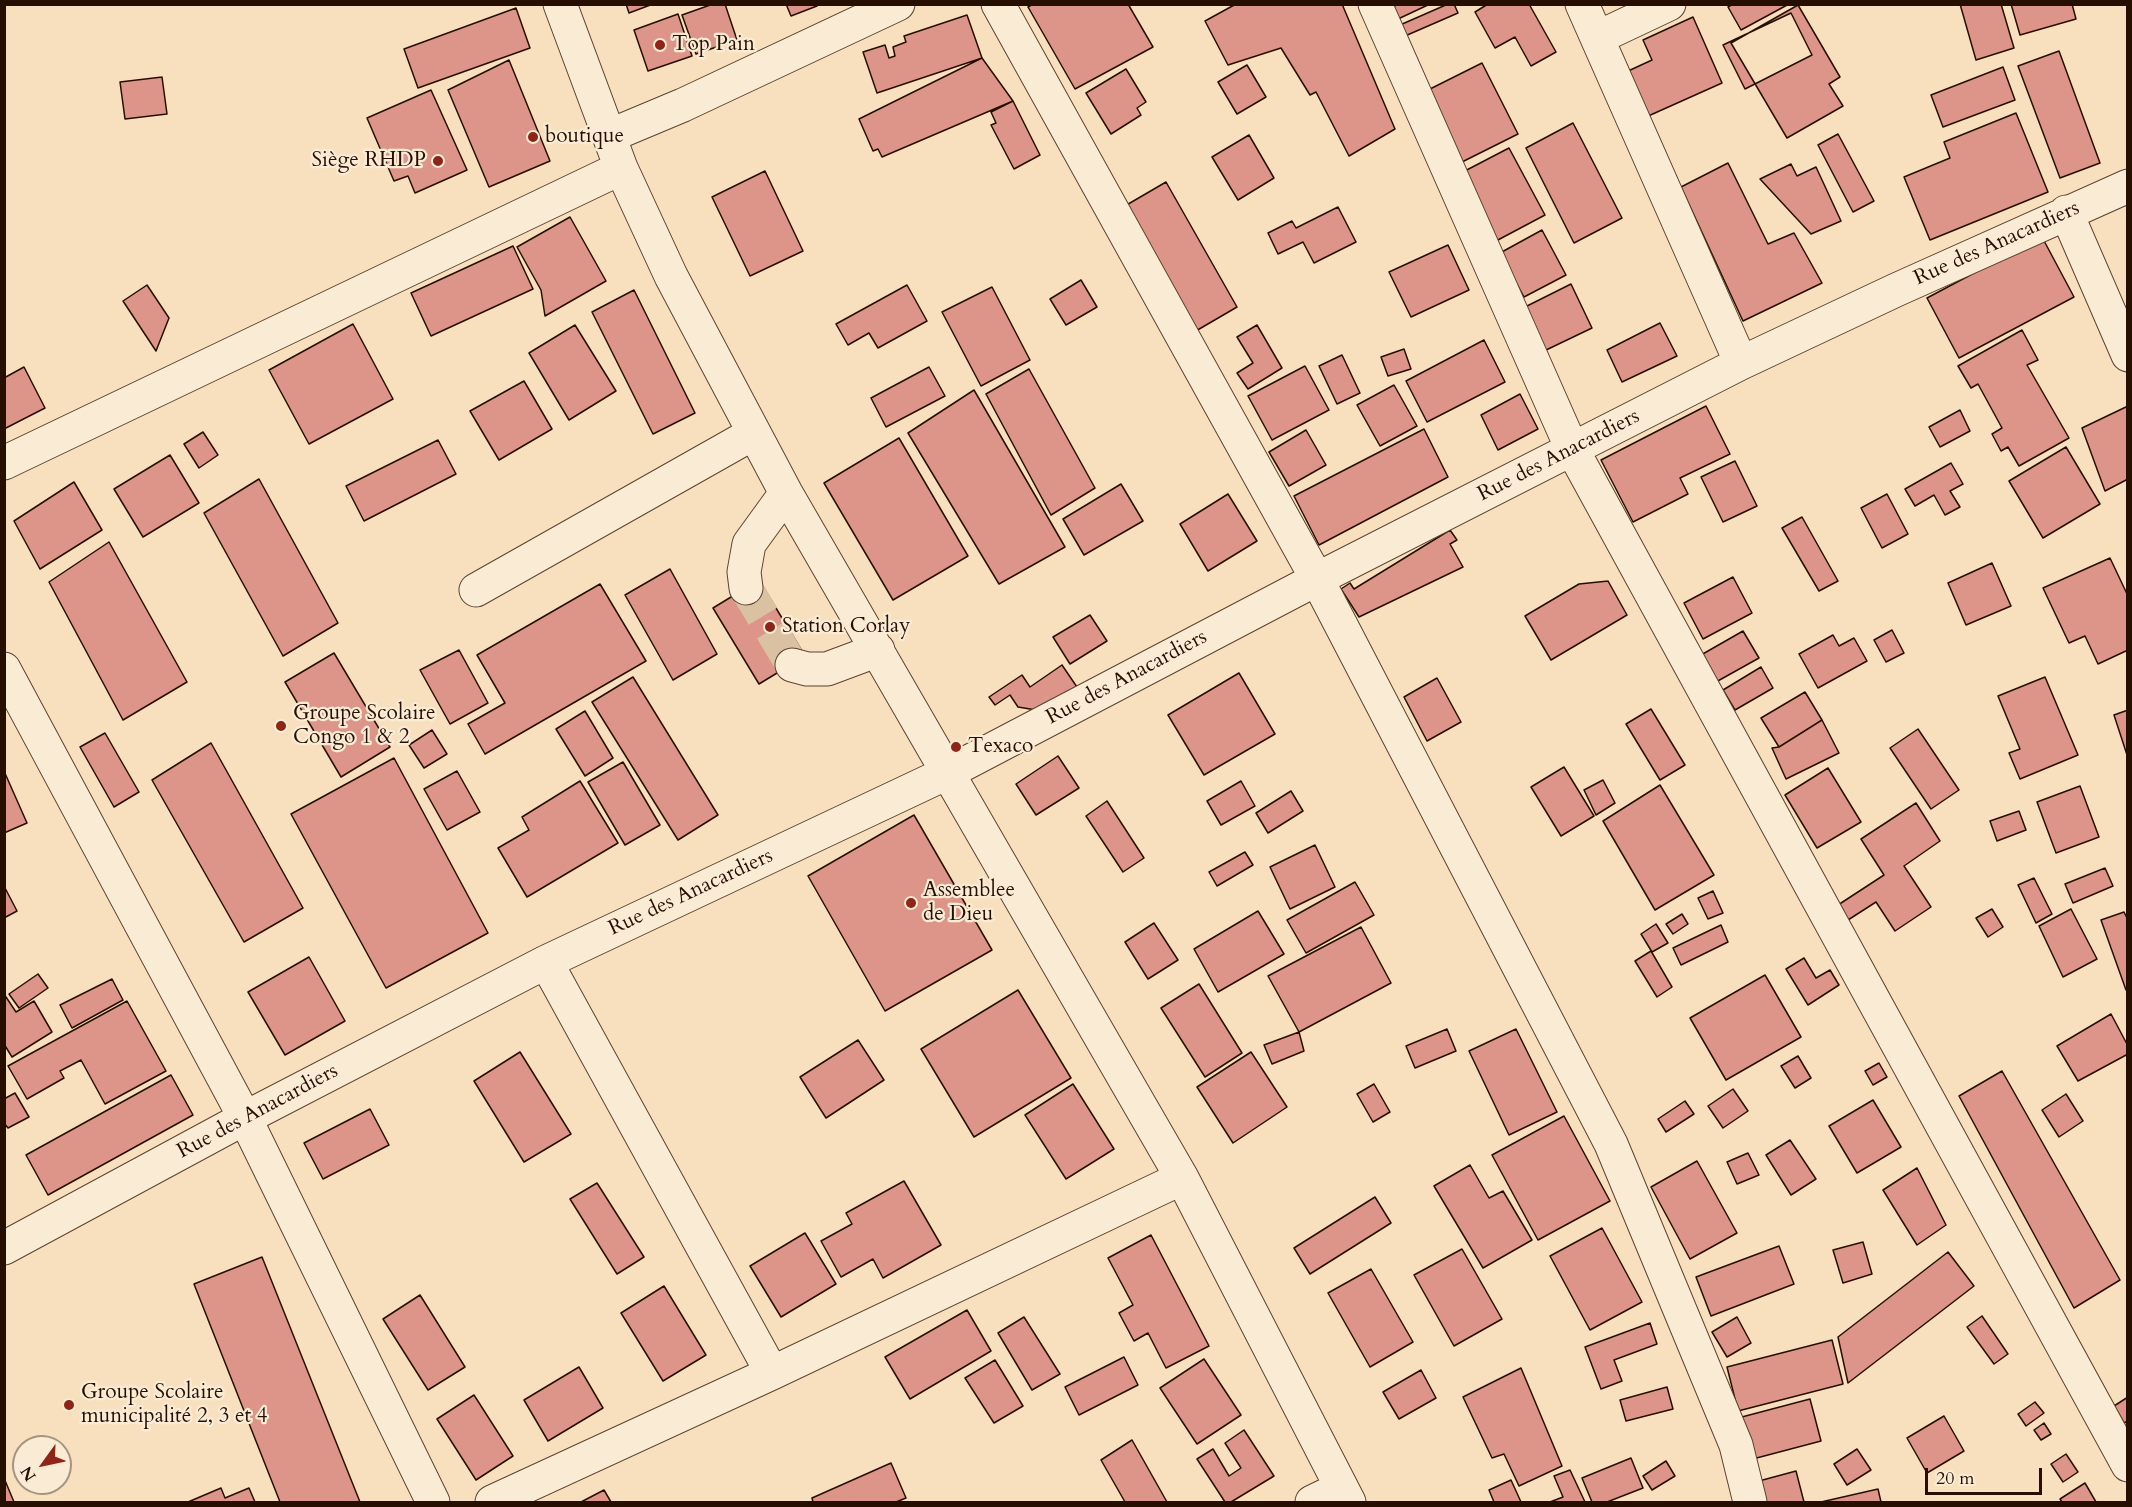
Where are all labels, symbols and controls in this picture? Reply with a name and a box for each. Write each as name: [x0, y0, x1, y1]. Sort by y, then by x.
place label: Top Pain: [672, 32, 755, 58]
marker: Top Pain: [653, 38, 667, 52]
place label: boutique: [545, 124, 624, 150]
marker: boutique: [526, 130, 540, 144]
place label: Siège RHDP: [312, 148, 426, 174]
marker: Siège RHDP: [431, 154, 445, 168]
street label: Rue des Anacardiers: [1910, 196, 2084, 292]
street label: Rue des Anacardiers: [1474, 404, 1644, 508]
place label: Station Corlay: [782, 614, 910, 640]
marker: Station Corlay: [763, 620, 777, 634]
street label: Rue des Anacardiers: [1042, 625, 1212, 731]
place label: Groupe Scolaire Congo 1 & 2: [293, 701, 435, 751]
marker: Groupe Scolaire Congo 1 & 2: [274, 719, 288, 733]
place label: Texaco: [968, 734, 1033, 760]
marker: Texaco: [949, 740, 963, 754]
street label: Rue des Anacardiers: [605, 844, 777, 942]
place label: Assemblee de Dieu: [923, 878, 1015, 928]
marker: Assemblee de Dieu: [904, 896, 918, 910]
street label: Rue des Anacardiers: [173, 1059, 343, 1165]
place label: Groupe Scolaire municipalité 2, 3 et 4: [81, 1380, 268, 1430]
marker: Groupe Scolaire municipalité 2, 3 et 4: [62, 1398, 76, 1412]
north arrow: [12, 1435, 72, 1495]
scale bar: [1928, 1456, 2045, 1494]
text: N: [16, 1462, 42, 1486]
text: 20 m: [1936, 1466, 1975, 1491]

